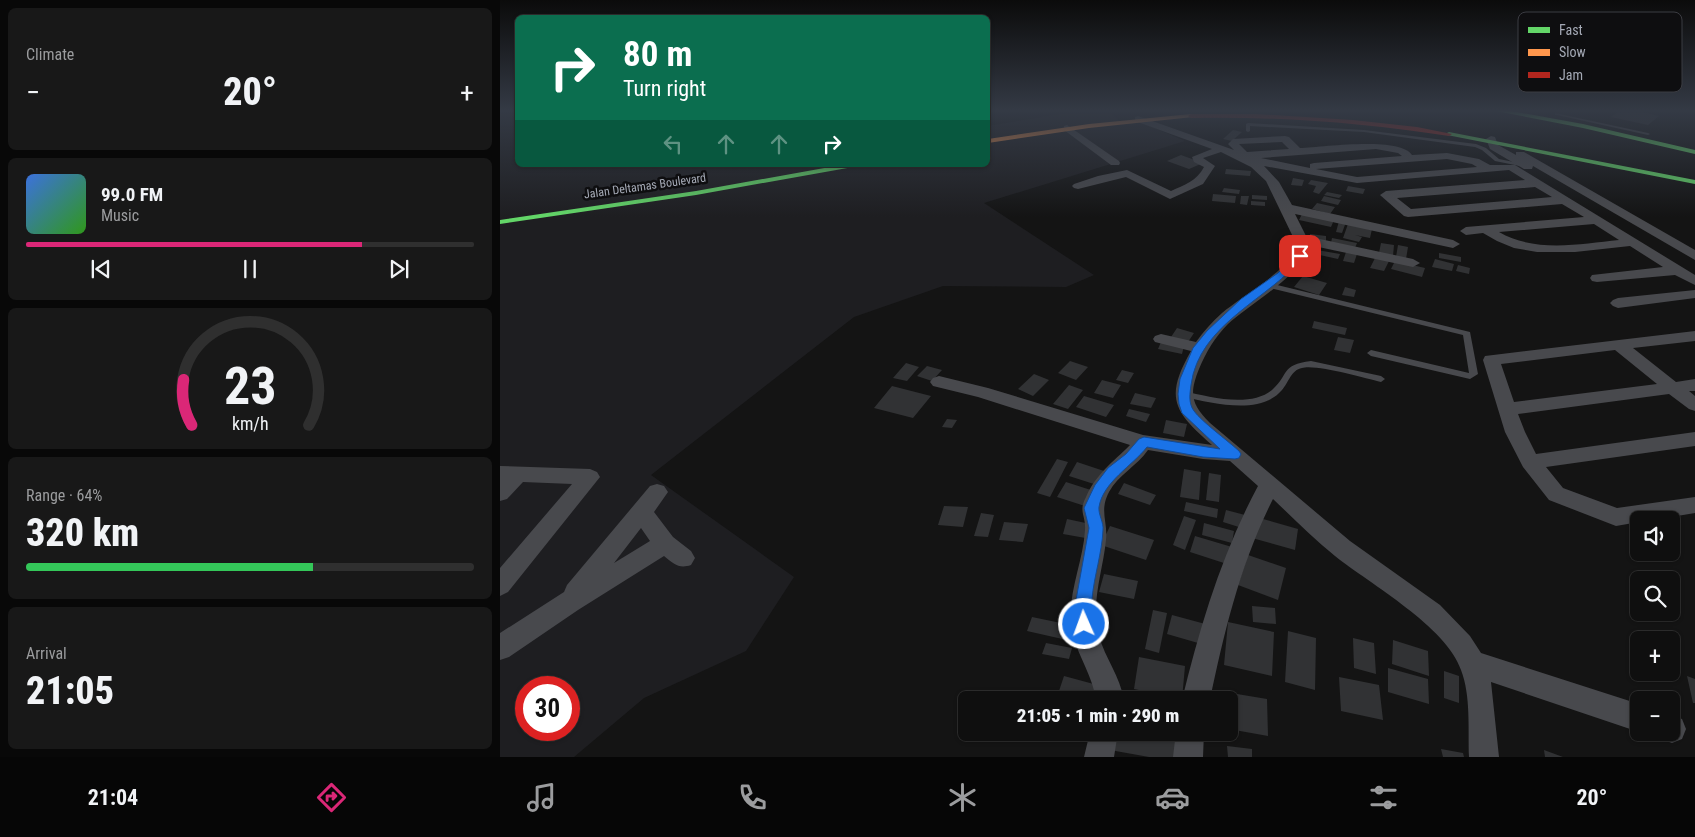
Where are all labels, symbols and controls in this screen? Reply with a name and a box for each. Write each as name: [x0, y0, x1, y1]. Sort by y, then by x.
legend: [1518, 12, 1682, 92]
text: Fast: [1559, 22, 1583, 38]
text: 80 m: [623, 34, 692, 75]
icon: right: [540, 35, 605, 100]
text: Slow: [1559, 44, 1586, 60]
text: Climate: [26, 45, 74, 64]
text: Jam: [1559, 67, 1583, 83]
text: 20°: [223, 70, 277, 114]
text: −: [26, 76, 40, 109]
text: +: [460, 76, 474, 109]
text: Turn right: [623, 76, 706, 101]
icon: left: [659, 130, 687, 158]
icon: ahead: [712, 130, 740, 158]
icon: ahead: [765, 130, 793, 158]
icon: right: [818, 130, 846, 158]
street label: Jalan Deltamas Boulevard: [583, 170, 707, 201]
text: 99.0 FM: [101, 183, 163, 206]
text: Music: [101, 206, 139, 225]
pin: [1279, 235, 1321, 277]
icon: arrive: [1286, 242, 1314, 270]
icon: previous: [87, 255, 115, 283]
icon: pause: [236, 255, 264, 283]
icon: next: [385, 255, 413, 283]
text: 23: [224, 356, 276, 417]
text: km/h: [232, 413, 268, 434]
text: Range · 64%: [26, 486, 102, 505]
text: 320 km: [26, 511, 139, 555]
map controls: [1630, 511, 1680, 741]
button: sound: [1630, 511, 1680, 561]
button: search: [1630, 571, 1680, 621]
position arrow: [1057, 597, 1109, 649]
button: +: [1630, 631, 1680, 681]
text: Arrival: [26, 644, 67, 663]
text: 21:05: [26, 669, 114, 713]
speed limit sign: 30: [515, 676, 580, 741]
button: −: [1630, 691, 1680, 741]
text: 21:05 · 1 min · 290 m: [1017, 704, 1179, 727]
icon: directions: [314, 780, 349, 815]
icon: music: [524, 780, 559, 815]
icon: phone: [735, 780, 770, 815]
icon: climate: [945, 780, 980, 815]
icon: car: [1155, 780, 1190, 815]
icon: filters: [1366, 780, 1401, 815]
text: 21:04: [88, 785, 138, 810]
text: 20°: [1576, 785, 1607, 810]

